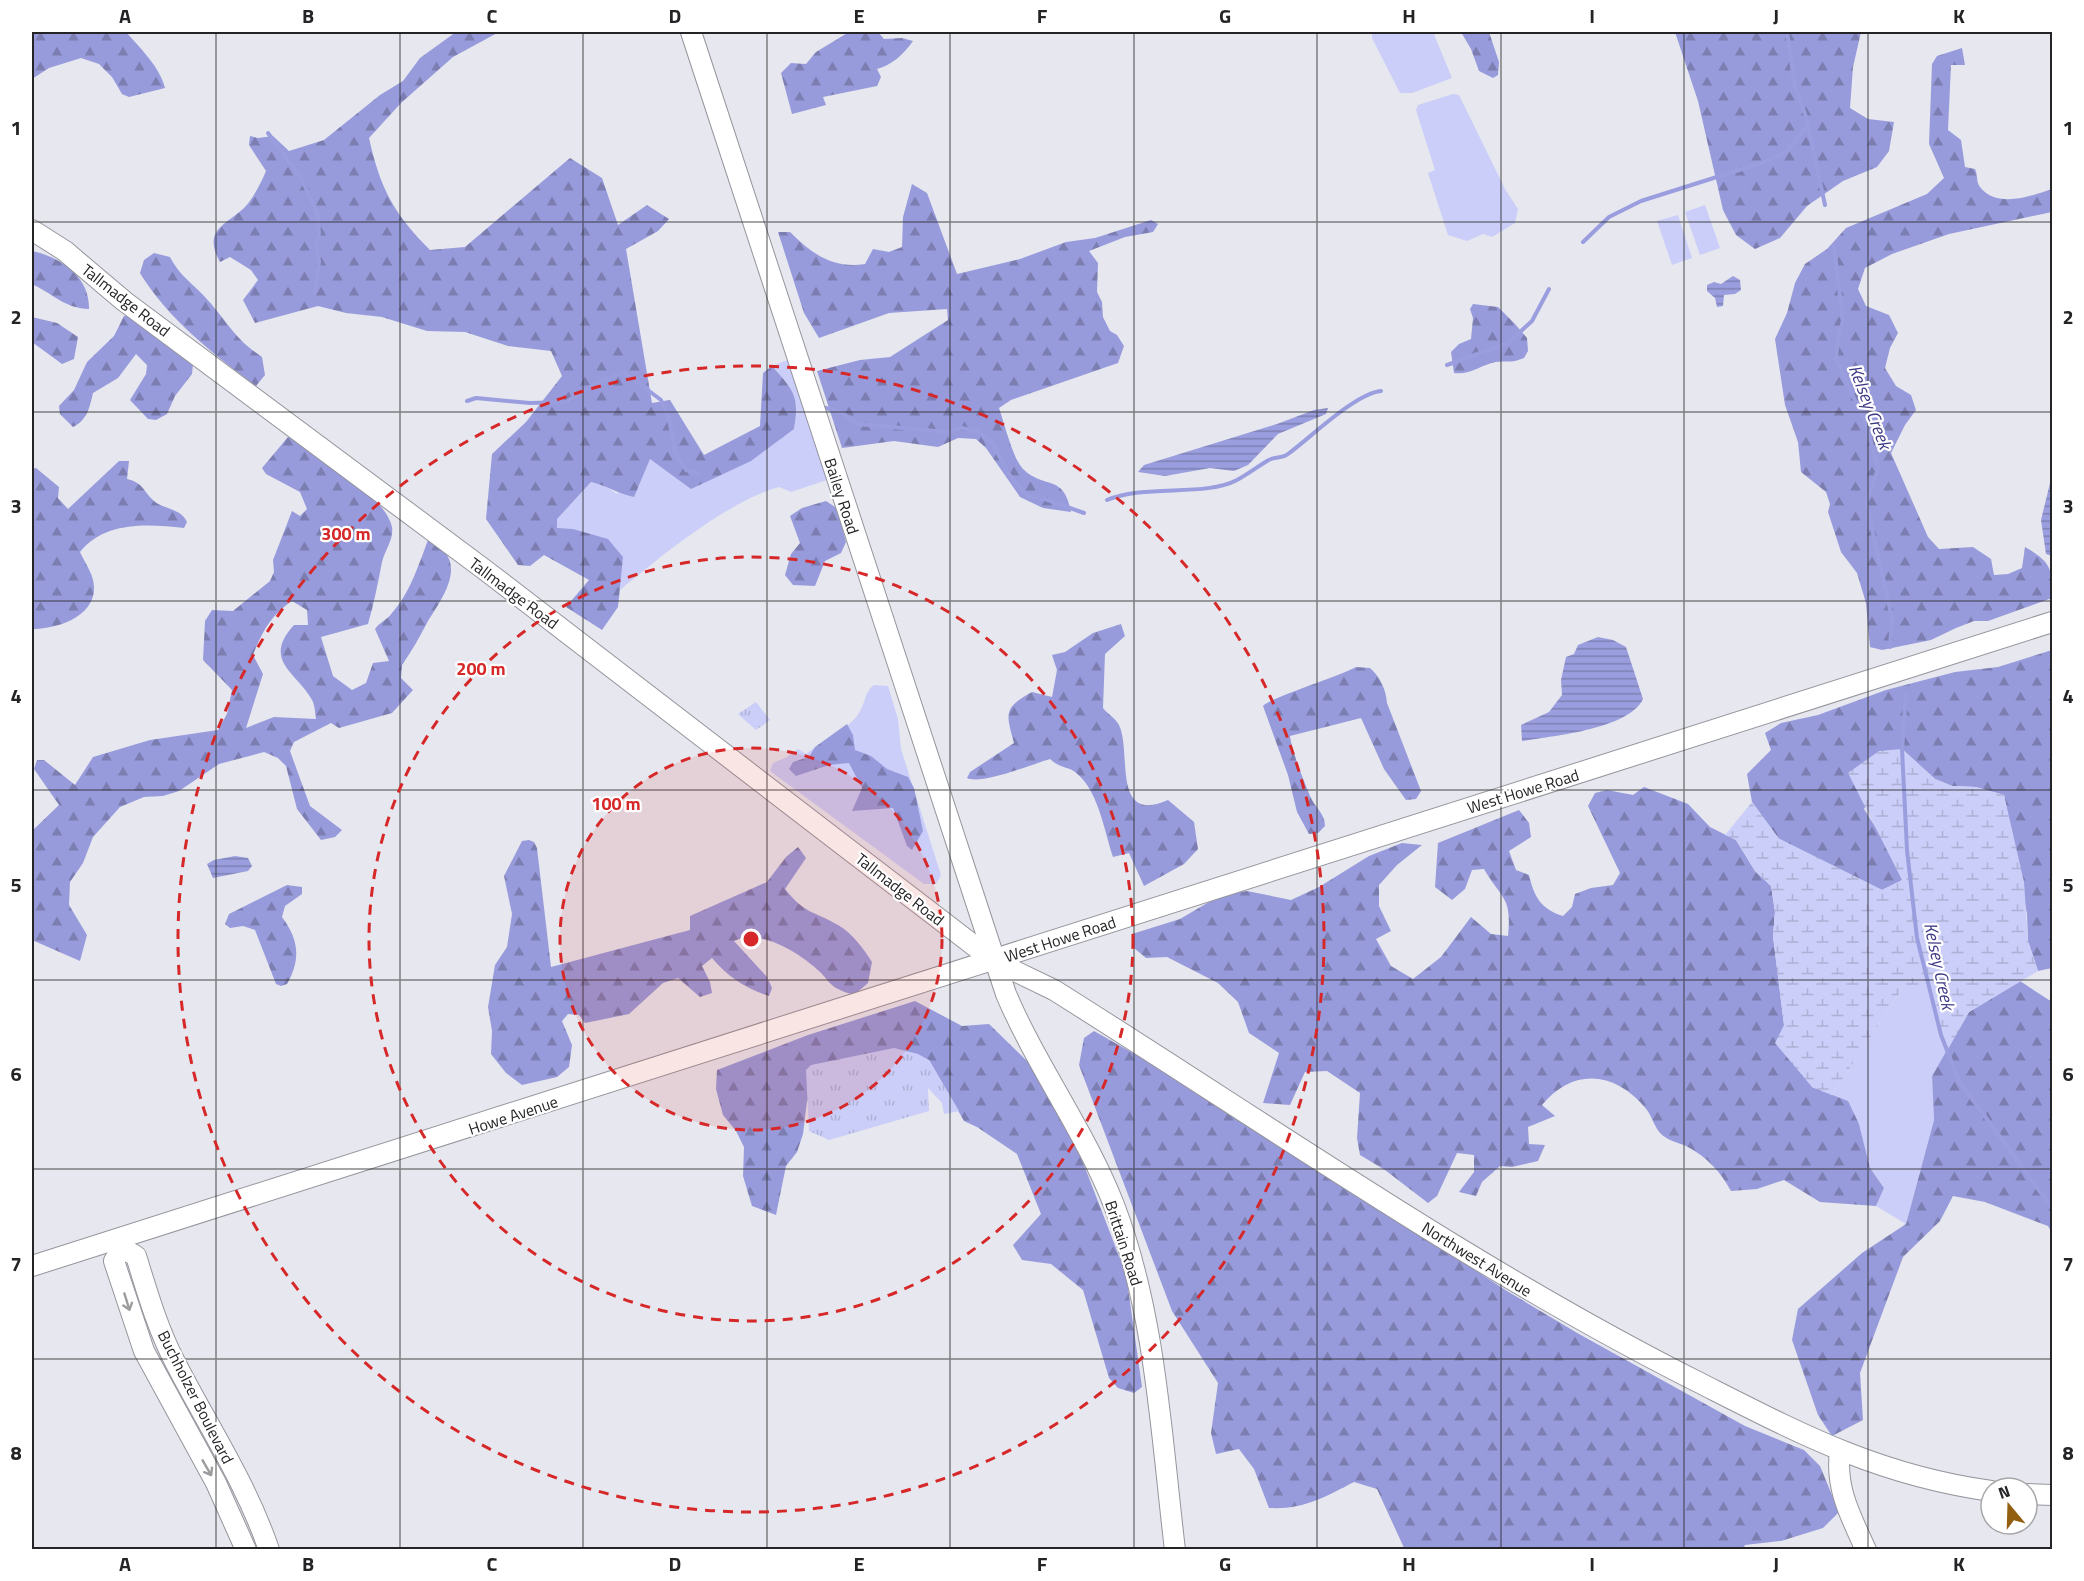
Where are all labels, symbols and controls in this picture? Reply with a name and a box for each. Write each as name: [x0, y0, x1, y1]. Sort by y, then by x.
text: A: [119, 0, 131, 31]
text: B: [302, 0, 314, 31]
text: C: [487, 0, 498, 31]
text: D: [669, 0, 681, 31]
text: E: [853, 0, 865, 31]
text: F: [1037, 0, 1048, 31]
text: G: [1219, 0, 1231, 31]
text: H: [1402, 0, 1416, 31]
text: I: [1589, 0, 1595, 31]
text: J: [1773, 0, 1779, 31]
text: K: [1953, 0, 1965, 31]
text: 1: [10, 112, 22, 143]
text: 1: [2062, 112, 2074, 143]
street label: Tallmadge Road: [77, 258, 175, 342]
text: 2: [10, 301, 22, 332]
text: 2: [2062, 301, 2074, 332]
water label: Kelsey Creek: [1842, 361, 1900, 455]
street label: Bailey Road: [818, 455, 866, 537]
text: 3: [10, 490, 22, 521]
text: 3: [2062, 490, 2074, 521]
text: 300 m: [321, 520, 371, 547]
street label: Tallmadge Road: [464, 551, 564, 635]
text: 200 m: [456, 655, 506, 682]
text: 4: [10, 680, 22, 711]
text: 4: [2062, 680, 2074, 711]
street label: West Howe Road: [1464, 763, 1582, 819]
text: 100 m: [591, 790, 641, 817]
street label: Tallmadge Road: [851, 847, 949, 931]
text: 5: [10, 869, 22, 900]
text: 5: [2062, 869, 2074, 900]
street label: West Howe Road: [1001, 910, 1119, 968]
water label: Kelsey Creek: [1917, 920, 1962, 1014]
centre of rings: [741, 929, 761, 949]
text: 6: [10, 1058, 22, 1089]
text: 6: [2062, 1058, 2074, 1089]
street label: Howe Avenue: [465, 1089, 561, 1141]
street label: Brittain Road: [1099, 1197, 1149, 1289]
street label: Northwest Avenue: [1417, 1216, 1537, 1302]
text: 7: [10, 1248, 22, 1279]
text: 7: [2062, 1248, 2074, 1279]
one-way arrow: [122, 1293, 133, 1312]
street label: Buchholzer Boulevard: [152, 1326, 240, 1468]
text: 8: [10, 1437, 22, 1468]
text: 8: [2062, 1437, 2074, 1468]
one-way arrow: [201, 1459, 213, 1476]
north arrow: [1979, 1476, 2039, 1536]
text: N: [1995, 1479, 2013, 1505]
text: A: [119, 1548, 131, 1579]
text: B: [302, 1548, 314, 1579]
text: C: [487, 1548, 498, 1579]
text: D: [669, 1548, 681, 1579]
text: E: [853, 1548, 865, 1579]
text: F: [1037, 1548, 1048, 1579]
text: G: [1219, 1548, 1231, 1579]
text: H: [1402, 1548, 1416, 1579]
text: I: [1589, 1548, 1595, 1579]
text: J: [1773, 1548, 1779, 1579]
text: K: [1953, 1548, 1965, 1579]

